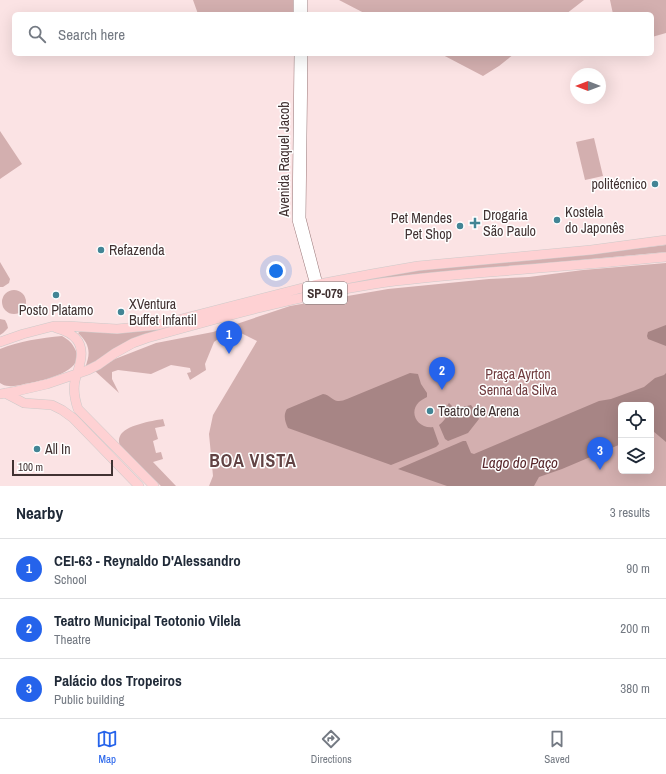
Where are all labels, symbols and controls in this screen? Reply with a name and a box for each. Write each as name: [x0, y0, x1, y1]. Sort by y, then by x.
search box: [12, 12, 654, 56]
icon: search: [26, 23, 48, 45]
text: Search here: [58, 24, 125, 45]
north arrow: [570, 68, 606, 104]
street label: Avenida Raquel Jacob: [275, 101, 293, 218]
place label: politécnico: [591, 175, 647, 193]
marker: politécnico: [650, 179, 660, 189]
place label: Kostela do Japonês: [565, 203, 625, 237]
place label: Drogaria São Paulo: [483, 206, 536, 240]
place label: Pet Mendes Pet Shop: [391, 209, 452, 243]
marker: Kostela do Japonês: [552, 215, 562, 225]
marker: Drogaria São Paulo: [470, 218, 480, 228]
marker: Pet Mendes Pet Shop: [455, 221, 465, 231]
place label: Refazenda: [109, 241, 165, 259]
marker: Refazenda: [96, 245, 106, 255]
your location: [266, 261, 286, 281]
road number: SP-079: [303, 282, 347, 304]
marker: Posto Platamo: [51, 290, 61, 300]
place label: XVentura Buffet Infantil: [129, 295, 196, 329]
place label: Posto Platamo: [19, 301, 93, 319]
marker: XVentura Buffet Infantil: [116, 307, 126, 317]
pin: 1: [216, 321, 242, 354]
pin: 2: [429, 357, 455, 390]
park label: Praça Ayrton Senna da Silva: [479, 365, 558, 399]
place label: Teatro de Arena: [438, 402, 520, 420]
map controls: [618, 402, 654, 474]
button: locate: [618, 402, 654, 438]
marker: Teatro de Arena: [425, 406, 435, 416]
pin: 3: [587, 437, 613, 470]
button: layers: [618, 438, 654, 474]
place label: All In: [44, 440, 71, 458]
marker: All In: [32, 444, 42, 454]
district label: BOA VISTA: [209, 448, 297, 473]
water label: Lago do Paço: [482, 452, 558, 473]
scale bar: [12, 458, 113, 477]
text: 100 m: [18, 460, 43, 474]
text: Nearby: [16, 501, 63, 524]
text: 3 results: [610, 504, 650, 521]
text: CEI-63 - Reynaldo D'Alessandro: [54, 550, 241, 571]
text: 1: [26, 560, 32, 577]
text: 90 m: [626, 560, 650, 577]
text: School: [54, 571, 87, 588]
text: Teatro Municipal Teotonio Vilela: [54, 610, 241, 631]
text: 2: [26, 620, 32, 637]
text: 200 m: [620, 620, 650, 637]
text: Theatre: [54, 631, 91, 648]
text: Palácio dos Tropeiros: [54, 670, 182, 691]
text: 3: [26, 680, 32, 697]
text: 380 m: [620, 680, 650, 697]
text: Public building: [54, 691, 125, 708]
tab: Map: [96, 728, 118, 766]
tab: Directions: [311, 728, 352, 766]
tab: Saved: [544, 728, 570, 766]

